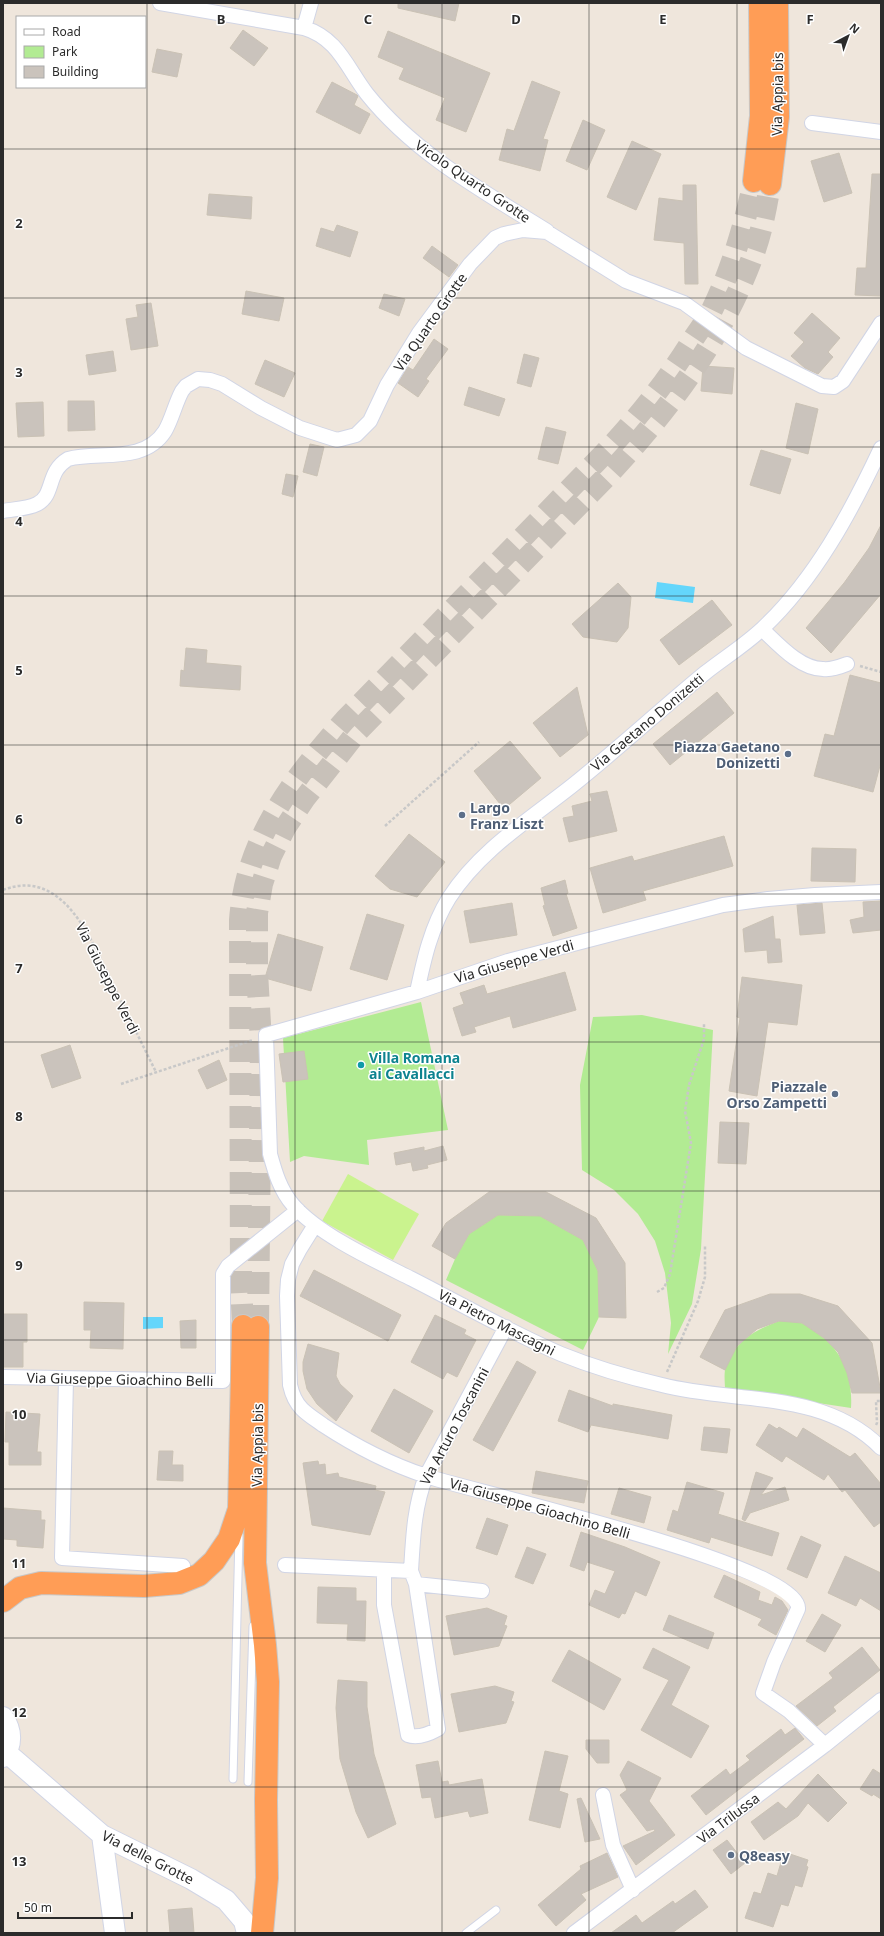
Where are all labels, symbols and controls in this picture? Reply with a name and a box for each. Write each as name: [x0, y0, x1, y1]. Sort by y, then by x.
text: B: [217, 10, 225, 28]
text: C: [364, 10, 372, 28]
text: D: [511, 10, 521, 28]
text: E: [659, 10, 667, 28]
text: F: [806, 10, 814, 28]
legend: [16, 16, 146, 88]
north arrow: [828, 16, 868, 56]
text: N: [847, 19, 863, 37]
text: Road: [52, 23, 81, 40]
text: Park: [52, 43, 78, 60]
street label: Via Appia bis: [767, 52, 787, 136]
text: Building: [52, 63, 99, 80]
street label: Vicolo Quarto Grotte: [412, 135, 535, 227]
text: 2: [15, 214, 23, 232]
street label: Via Quarto Grotte: [389, 269, 471, 375]
text: 3: [15, 363, 23, 381]
text: 4: [15, 512, 23, 530]
text: 5: [15, 661, 23, 679]
street label: Via Gaetano Donizetti: [586, 669, 708, 775]
place label: Piazza Gaetano Donizetti: [674, 737, 780, 772]
marker: Piazza Gaetano Donizetti: [783, 749, 793, 759]
place label: Largo Franz Liszt: [470, 798, 544, 833]
text: 6: [15, 810, 23, 828]
marker: Largo Franz Liszt: [457, 810, 467, 820]
street label: Via Giuseppe Verdi: [72, 919, 144, 1037]
street label: Via Giuseppe Verdi: [452, 935, 576, 987]
text: 7: [15, 959, 23, 977]
place label: Villa Romana ai Cavallacci: [369, 1048, 460, 1083]
marker: Villa Romana ai Cavallacci: [356, 1060, 366, 1070]
place label: Piazzale Orso Zampetti: [727, 1077, 827, 1112]
marker: Piazzale Orso Zampetti: [830, 1089, 840, 1099]
text: 8: [15, 1107, 23, 1125]
text: 9: [15, 1256, 23, 1274]
street label: Via Pietro Mascagni: [435, 1284, 559, 1360]
street label: Via Arturo Toscanini: [415, 1364, 493, 1488]
street label: Via Giuseppe Gioachino Belli: [26, 1368, 214, 1390]
street label: Via Appia bis: [247, 1403, 267, 1487]
text: 10: [12, 1405, 26, 1423]
street label: Via Giuseppe Gioachino Belli: [447, 1473, 633, 1543]
text: 11: [12, 1554, 26, 1572]
text: 12: [12, 1703, 26, 1721]
street label: Via Trilussa: [693, 1788, 763, 1848]
street label: Via delle Grotte: [99, 1826, 197, 1888]
place label: Q8easy: [739, 1846, 790, 1865]
marker: Q8easy: [726, 1850, 736, 1860]
text: 13: [12, 1852, 26, 1870]
scale bar: [18, 1894, 132, 1920]
text: 50 m: [24, 1899, 52, 1916]

